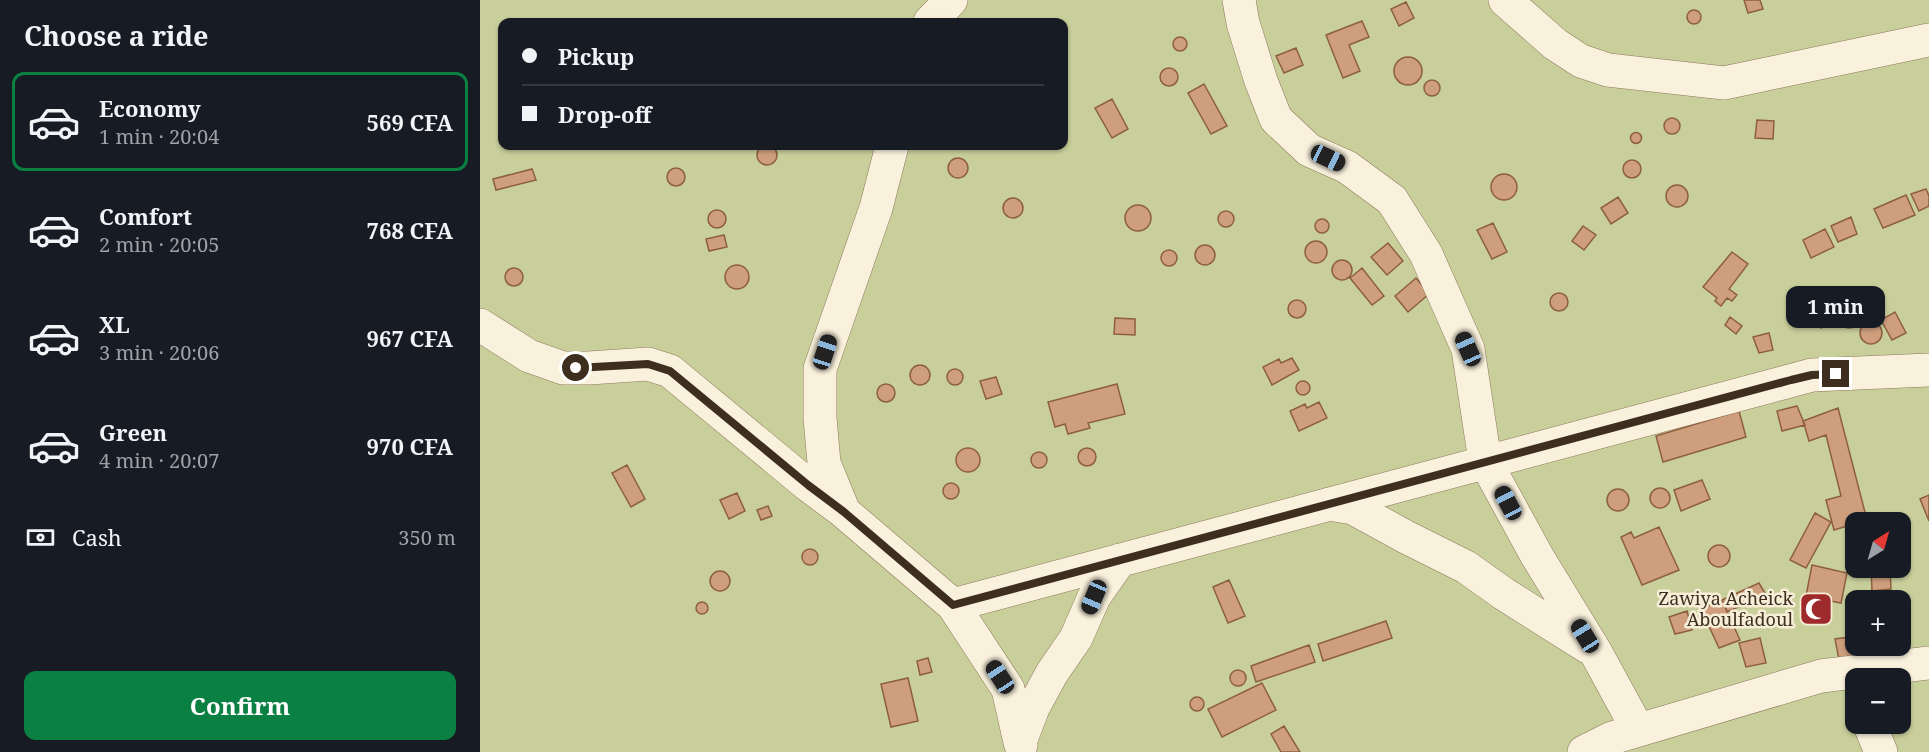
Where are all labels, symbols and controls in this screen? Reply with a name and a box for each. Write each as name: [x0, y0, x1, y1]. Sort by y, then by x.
text: Choose a ride: [24, 17, 209, 54]
text: Pickup: [558, 41, 634, 71]
text: Economy: [99, 93, 201, 123]
icon: car: [27, 95, 81, 149]
text: Drop-off: [558, 99, 651, 129]
text: 569 CFA: [367, 107, 453, 137]
text: 1 min · 20:04: [99, 123, 219, 150]
car: [1308, 142, 1348, 174]
text: Comfort: [99, 201, 192, 231]
icon: car: [27, 203, 81, 257]
text: 768 CFA: [367, 215, 453, 245]
text: 2 min · 20:05: [99, 231, 219, 258]
callout: 1 min: [1786, 287, 1886, 329]
text: 1 min: [1807, 293, 1864, 320]
text: XL: [99, 309, 130, 339]
icon: car: [27, 311, 81, 365]
text: 967 CFA: [367, 323, 453, 353]
car: [1452, 329, 1484, 369]
car: [811, 332, 839, 372]
text: 3 min · 20:06: [99, 339, 219, 366]
route start: [562, 354, 589, 381]
route end: [1822, 360, 1849, 387]
text: Green: [99, 417, 167, 447]
icon: car: [27, 419, 81, 473]
text: 970 CFA: [367, 431, 453, 461]
text: 4 min · 20:07: [99, 447, 219, 474]
car: [1492, 483, 1524, 523]
north arrow: [1845, 512, 1911, 578]
map controls: [1845, 512, 1911, 734]
icon: cash: [24, 521, 57, 554]
text: Cash: [72, 522, 122, 552]
text: 350 m: [398, 524, 456, 551]
car: [1079, 577, 1109, 617]
place label: Zawiya Acheick Aboulfadoul: [1659, 586, 1793, 631]
button: +: [1845, 590, 1911, 656]
mosque icon: Zawiya Acheick Aboulfadoul: [1798, 591, 1834, 627]
car: [1568, 616, 1602, 656]
car: [983, 657, 1017, 697]
button: −: [1845, 668, 1911, 734]
button: Confirm: [24, 671, 456, 740]

